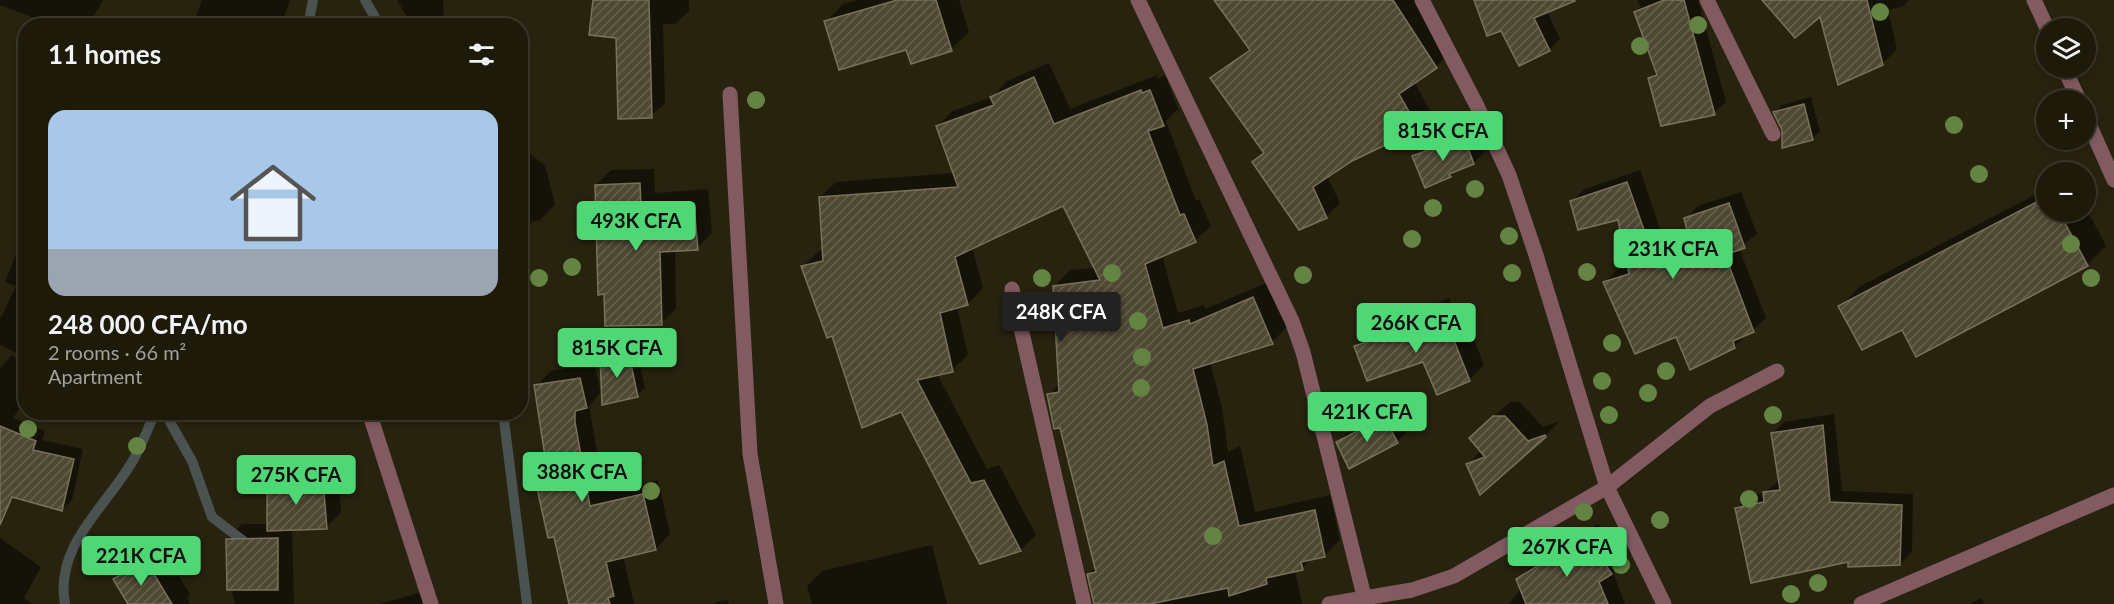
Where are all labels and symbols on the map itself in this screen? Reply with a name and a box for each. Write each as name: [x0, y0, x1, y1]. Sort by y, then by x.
pin: 815K CFA: [1381, 111, 1505, 162]
pin: 493K CFA: [574, 201, 698, 252]
pin: 231K CFA: [1611, 229, 1735, 280]
pin: 248K CFA: [999, 292, 1123, 343]
pin: 266K CFA: [1354, 303, 1478, 354]
pin: 815K CFA: [555, 328, 679, 379]
pin: 421K CFA: [1305, 392, 1429, 443]
pin: 388K CFA: [520, 452, 644, 503]
pin: 275K CFA: [234, 455, 358, 506]
pin: 267K CFA: [1505, 527, 1629, 578]
pin: 221K CFA: [79, 536, 203, 587]

